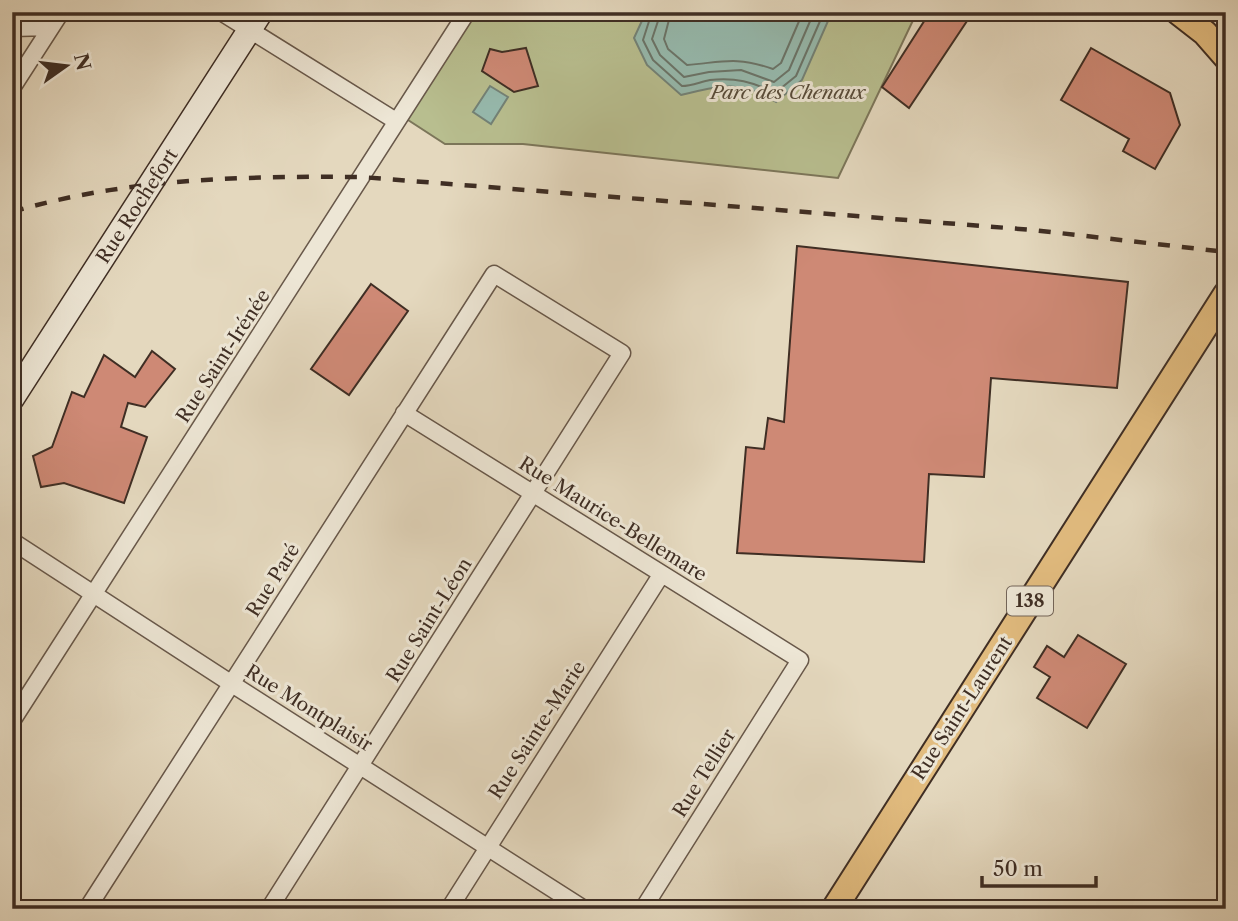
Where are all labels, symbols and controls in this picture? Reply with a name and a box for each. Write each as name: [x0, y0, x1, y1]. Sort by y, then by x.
north arrow: [32, 32, 102, 102]
text: N: [69, 51, 95, 73]
park label: Parc des Chenaux: [709, 81, 866, 104]
street label: Rue Rochefort: [91, 144, 183, 268]
street label: Rue Saint-Irénée: [171, 285, 275, 427]
street label: Rue Maurice-Bellemare: [515, 452, 711, 586]
street label: Rue Paré: [242, 539, 304, 621]
street label: Rue Saint-Léon: [382, 554, 476, 686]
road number: 138: [1007, 586, 1053, 616]
street label: Rue Saint-Laurent: [907, 632, 1017, 784]
street label: Rue Sainte-Marie: [484, 657, 590, 803]
street label: Rue Montplaisir: [241, 660, 377, 756]
street label: Rue Tellier: [668, 725, 740, 821]
scale bar: [982, 844, 1096, 888]
text: 50 m: [993, 856, 1043, 881]

